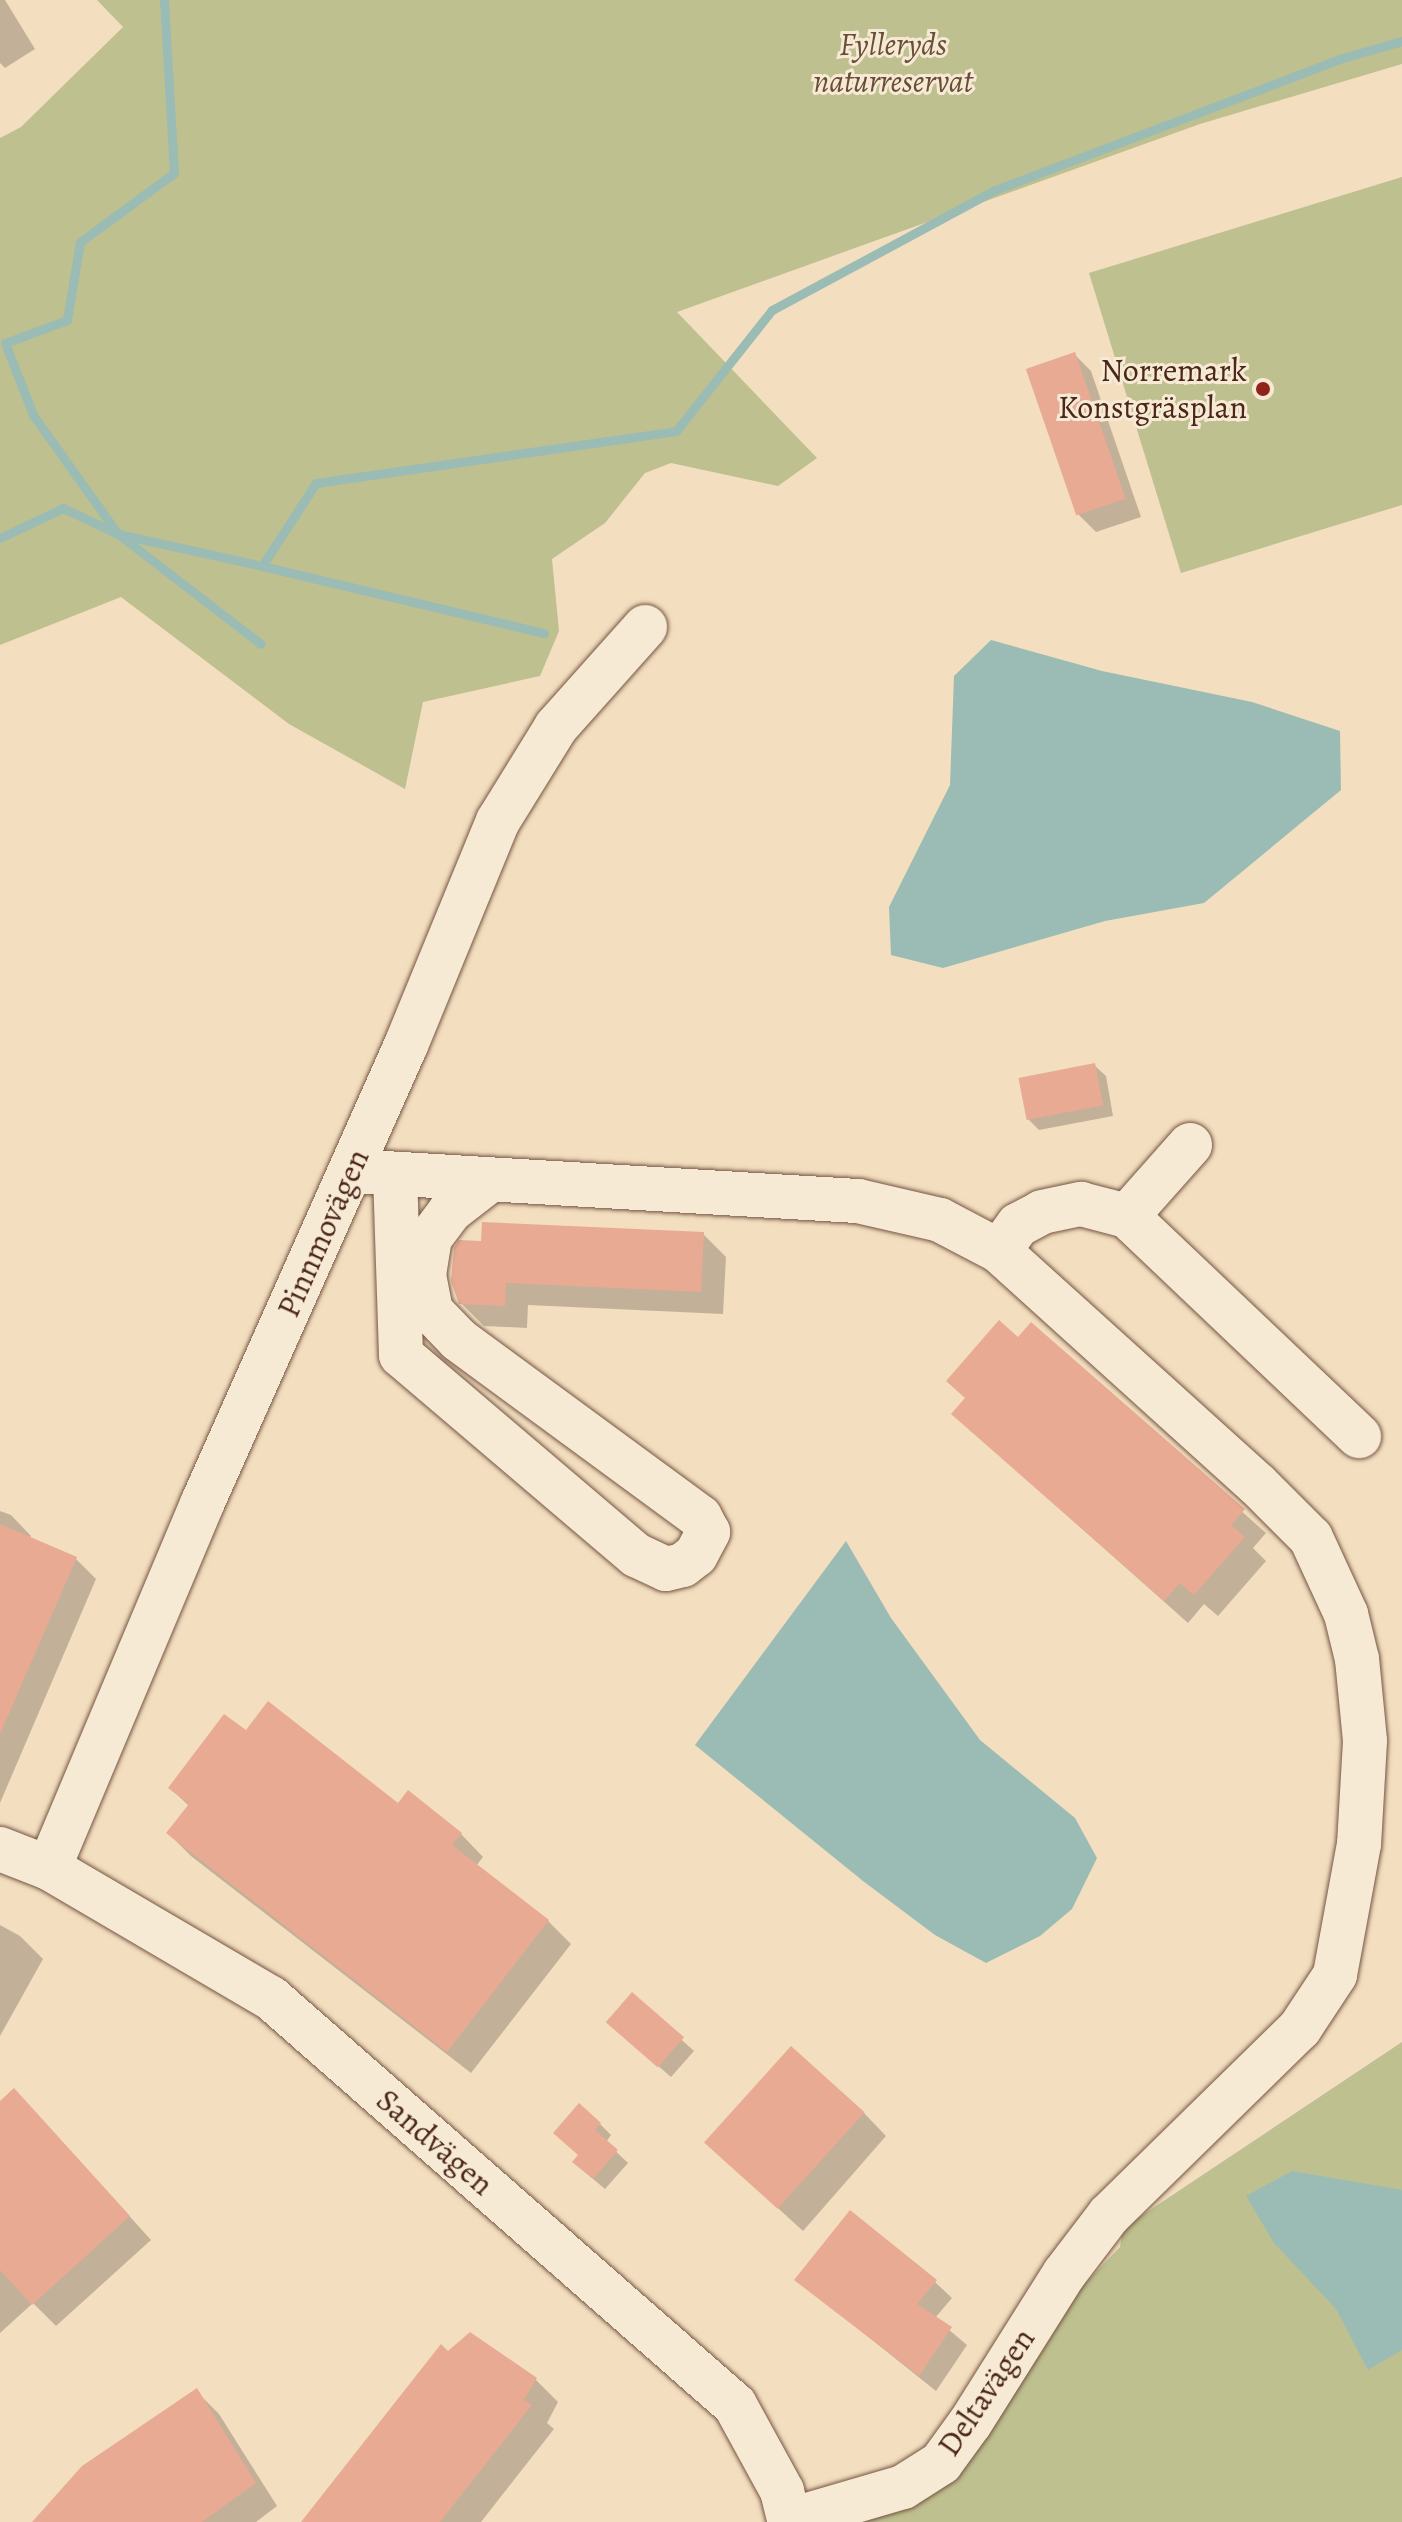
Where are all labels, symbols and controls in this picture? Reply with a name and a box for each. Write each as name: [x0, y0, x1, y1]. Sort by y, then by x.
park label: Fylleryds naturreservat: [813, 26, 973, 101]
place label: Norremark Konstgräsplan: [1058, 352, 1247, 427]
marker: Norremark Konstgräsplan: [1254, 380, 1272, 398]
street label: Pinnmovägen: [269, 1143, 377, 1323]
street label: Sandvägen: [369, 2081, 501, 2203]
street label: Deltavägen: [929, 2321, 1043, 2463]

